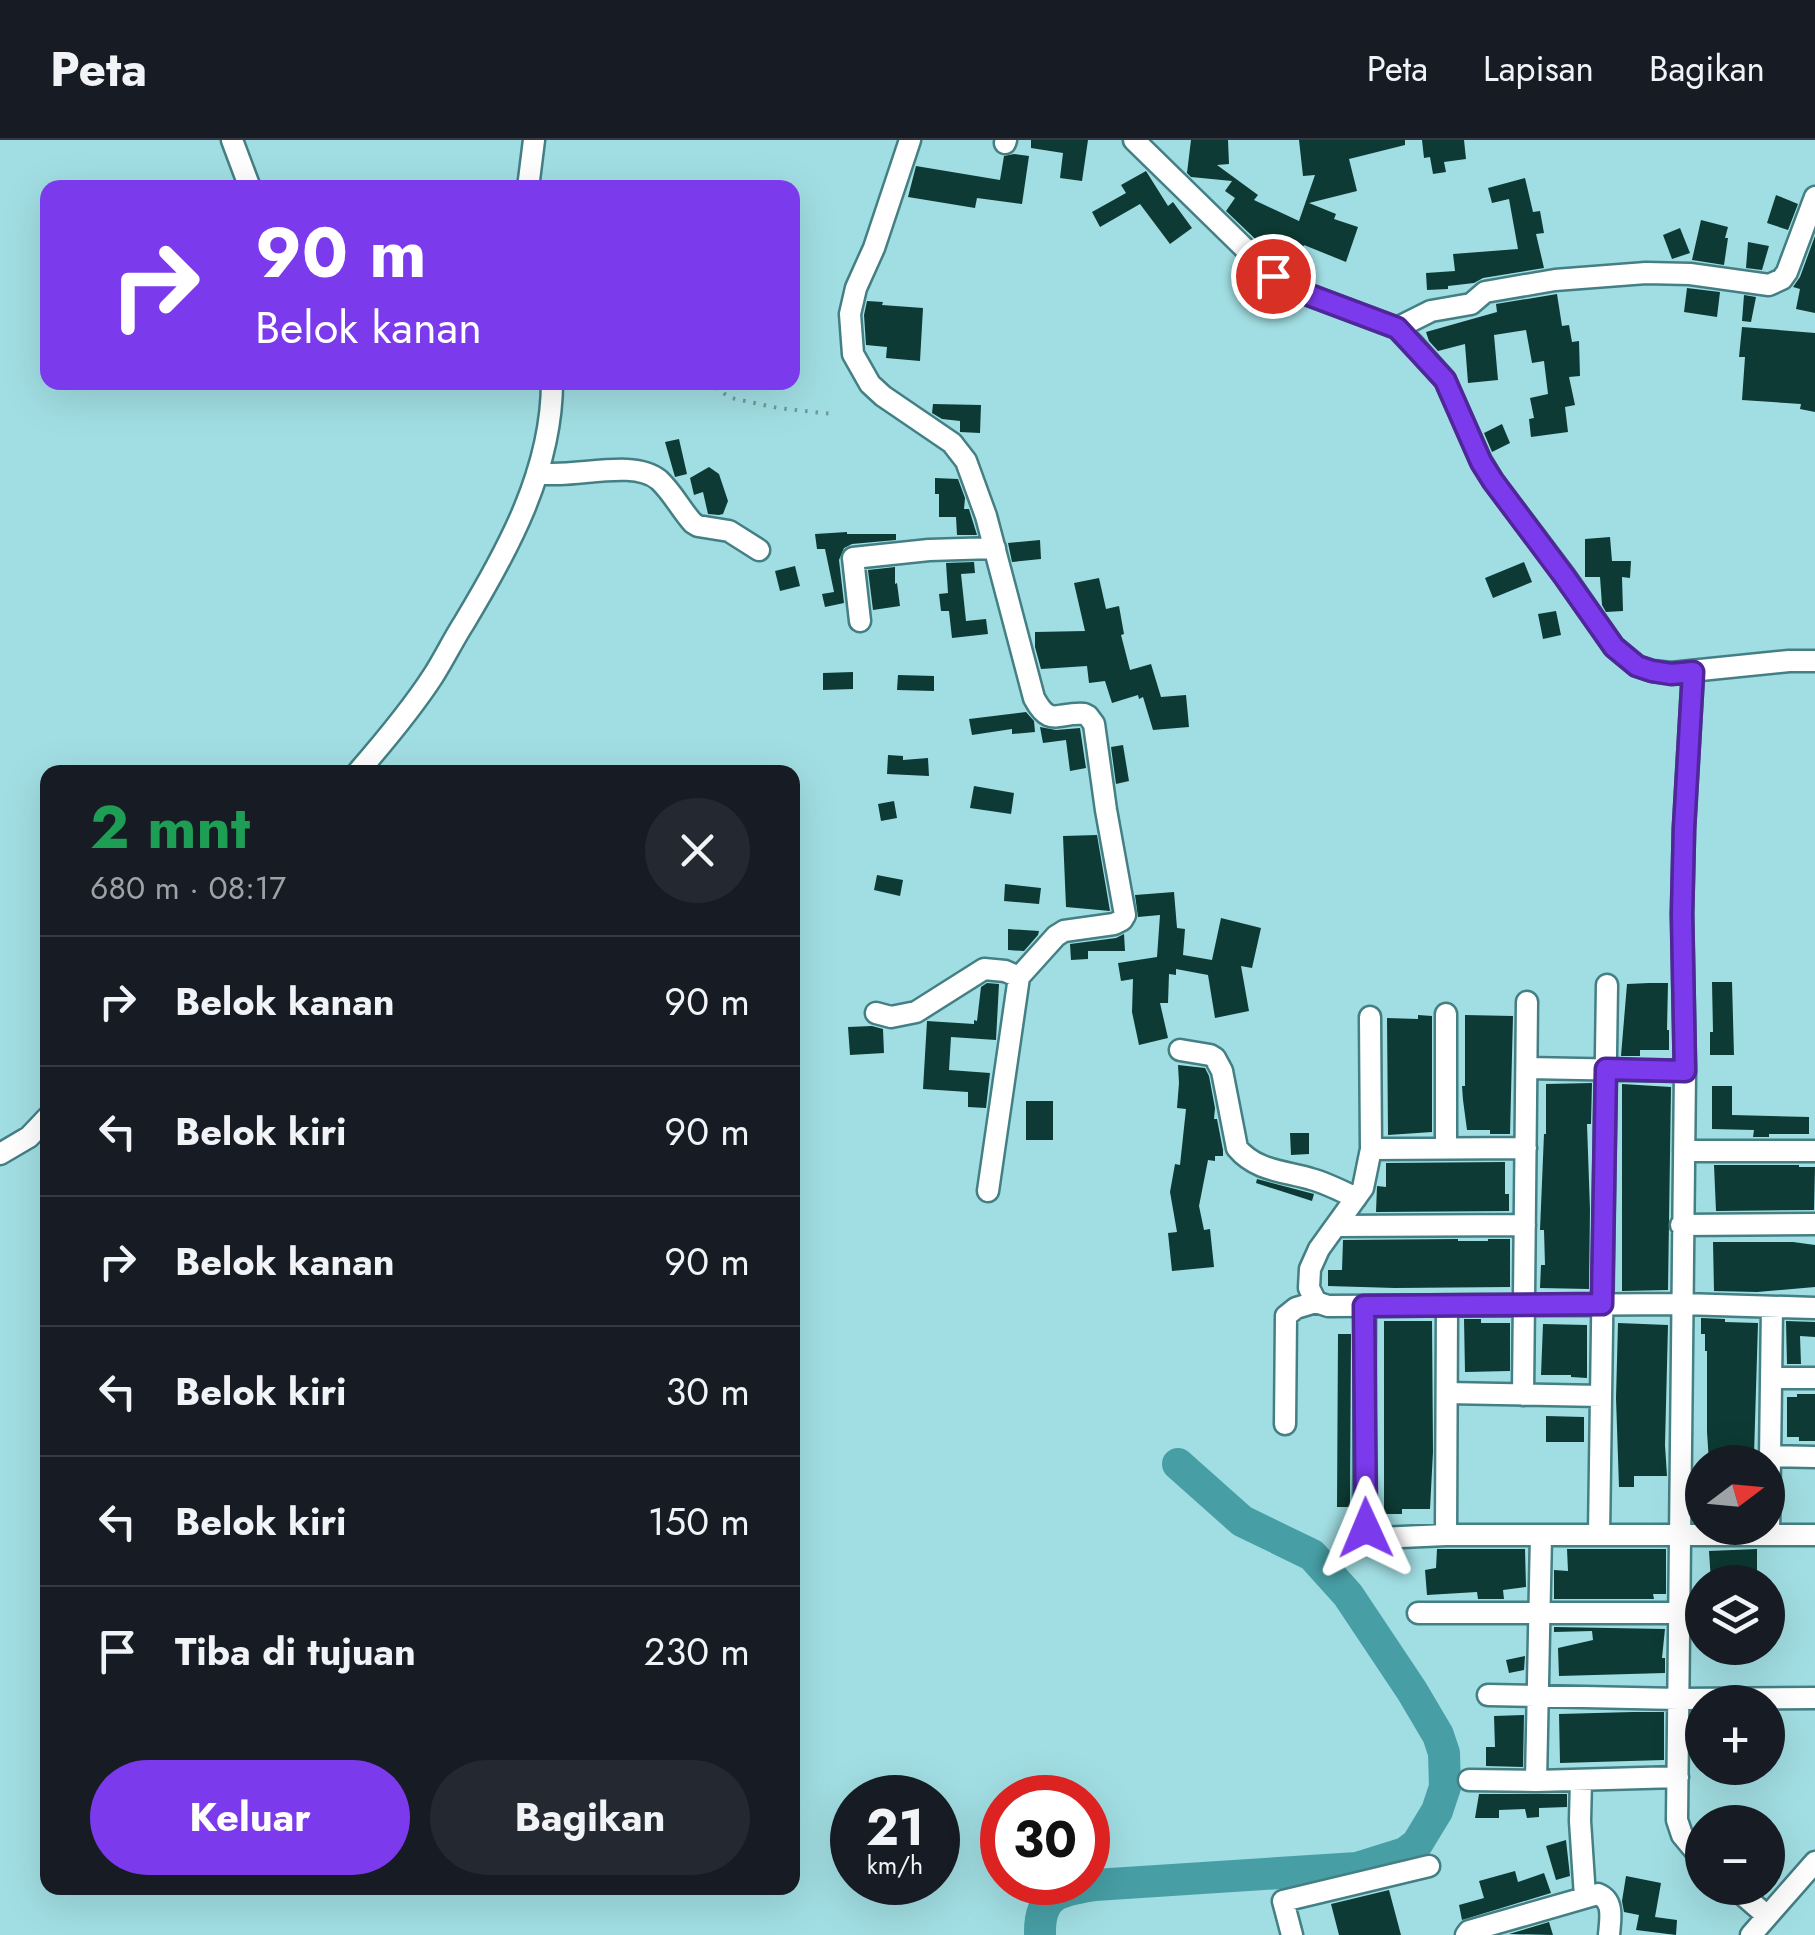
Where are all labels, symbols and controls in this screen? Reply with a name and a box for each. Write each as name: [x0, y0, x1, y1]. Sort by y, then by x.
text: Peta: [50, 35, 147, 104]
text: Peta: [1367, 44, 1428, 94]
text: Lapisan: [1483, 44, 1594, 94]
text: Bagikan: [1649, 44, 1765, 94]
text: 90 m: [255, 202, 427, 303]
icon: right: [90, 220, 220, 350]
pin: [1231, 234, 1316, 319]
icon: arrive: [1246, 249, 1301, 304]
text: Belok kanan: [255, 295, 482, 360]
text: 2 mnt: [90, 784, 250, 871]
button: close: [645, 798, 750, 903]
text: 680 m · 08:17: [90, 865, 286, 911]
icon: right: [90, 974, 145, 1029]
text: Belok kanan: [175, 974, 395, 1029]
text: 90 m: [664, 974, 750, 1029]
icon: left: [90, 1104, 145, 1159]
text: Belok kiri: [175, 1104, 347, 1159]
text: 90 m: [664, 1104, 750, 1159]
icon: right: [90, 1234, 145, 1289]
text: Belok kanan: [175, 1234, 395, 1289]
text: 90 m: [664, 1234, 750, 1289]
icon: left: [90, 1364, 145, 1419]
text: Belok kiri: [175, 1364, 347, 1419]
text: 30 m: [665, 1364, 750, 1419]
north arrow: [1685, 1445, 1785, 1545]
map controls: [1685, 1445, 1785, 1905]
position arrow: [1314, 1476, 1418, 1580]
icon: left: [90, 1494, 145, 1549]
text: Belok kiri: [175, 1494, 347, 1549]
text: 150 m: [648, 1494, 750, 1549]
button: layers: [1685, 1565, 1785, 1665]
icon: arrive: [90, 1624, 145, 1679]
text: Tiba di tujuan: [175, 1624, 416, 1679]
text: 230 m: [644, 1624, 750, 1679]
button: +: [1685, 1685, 1785, 1785]
button: Keluar: [90, 1760, 410, 1875]
button: Bagikan: [430, 1760, 750, 1875]
speed limit sign: 30: [980, 1775, 1110, 1905]
text: 21: [866, 1791, 924, 1864]
button: −: [1685, 1805, 1785, 1905]
text: km/h: [867, 1847, 923, 1883]

